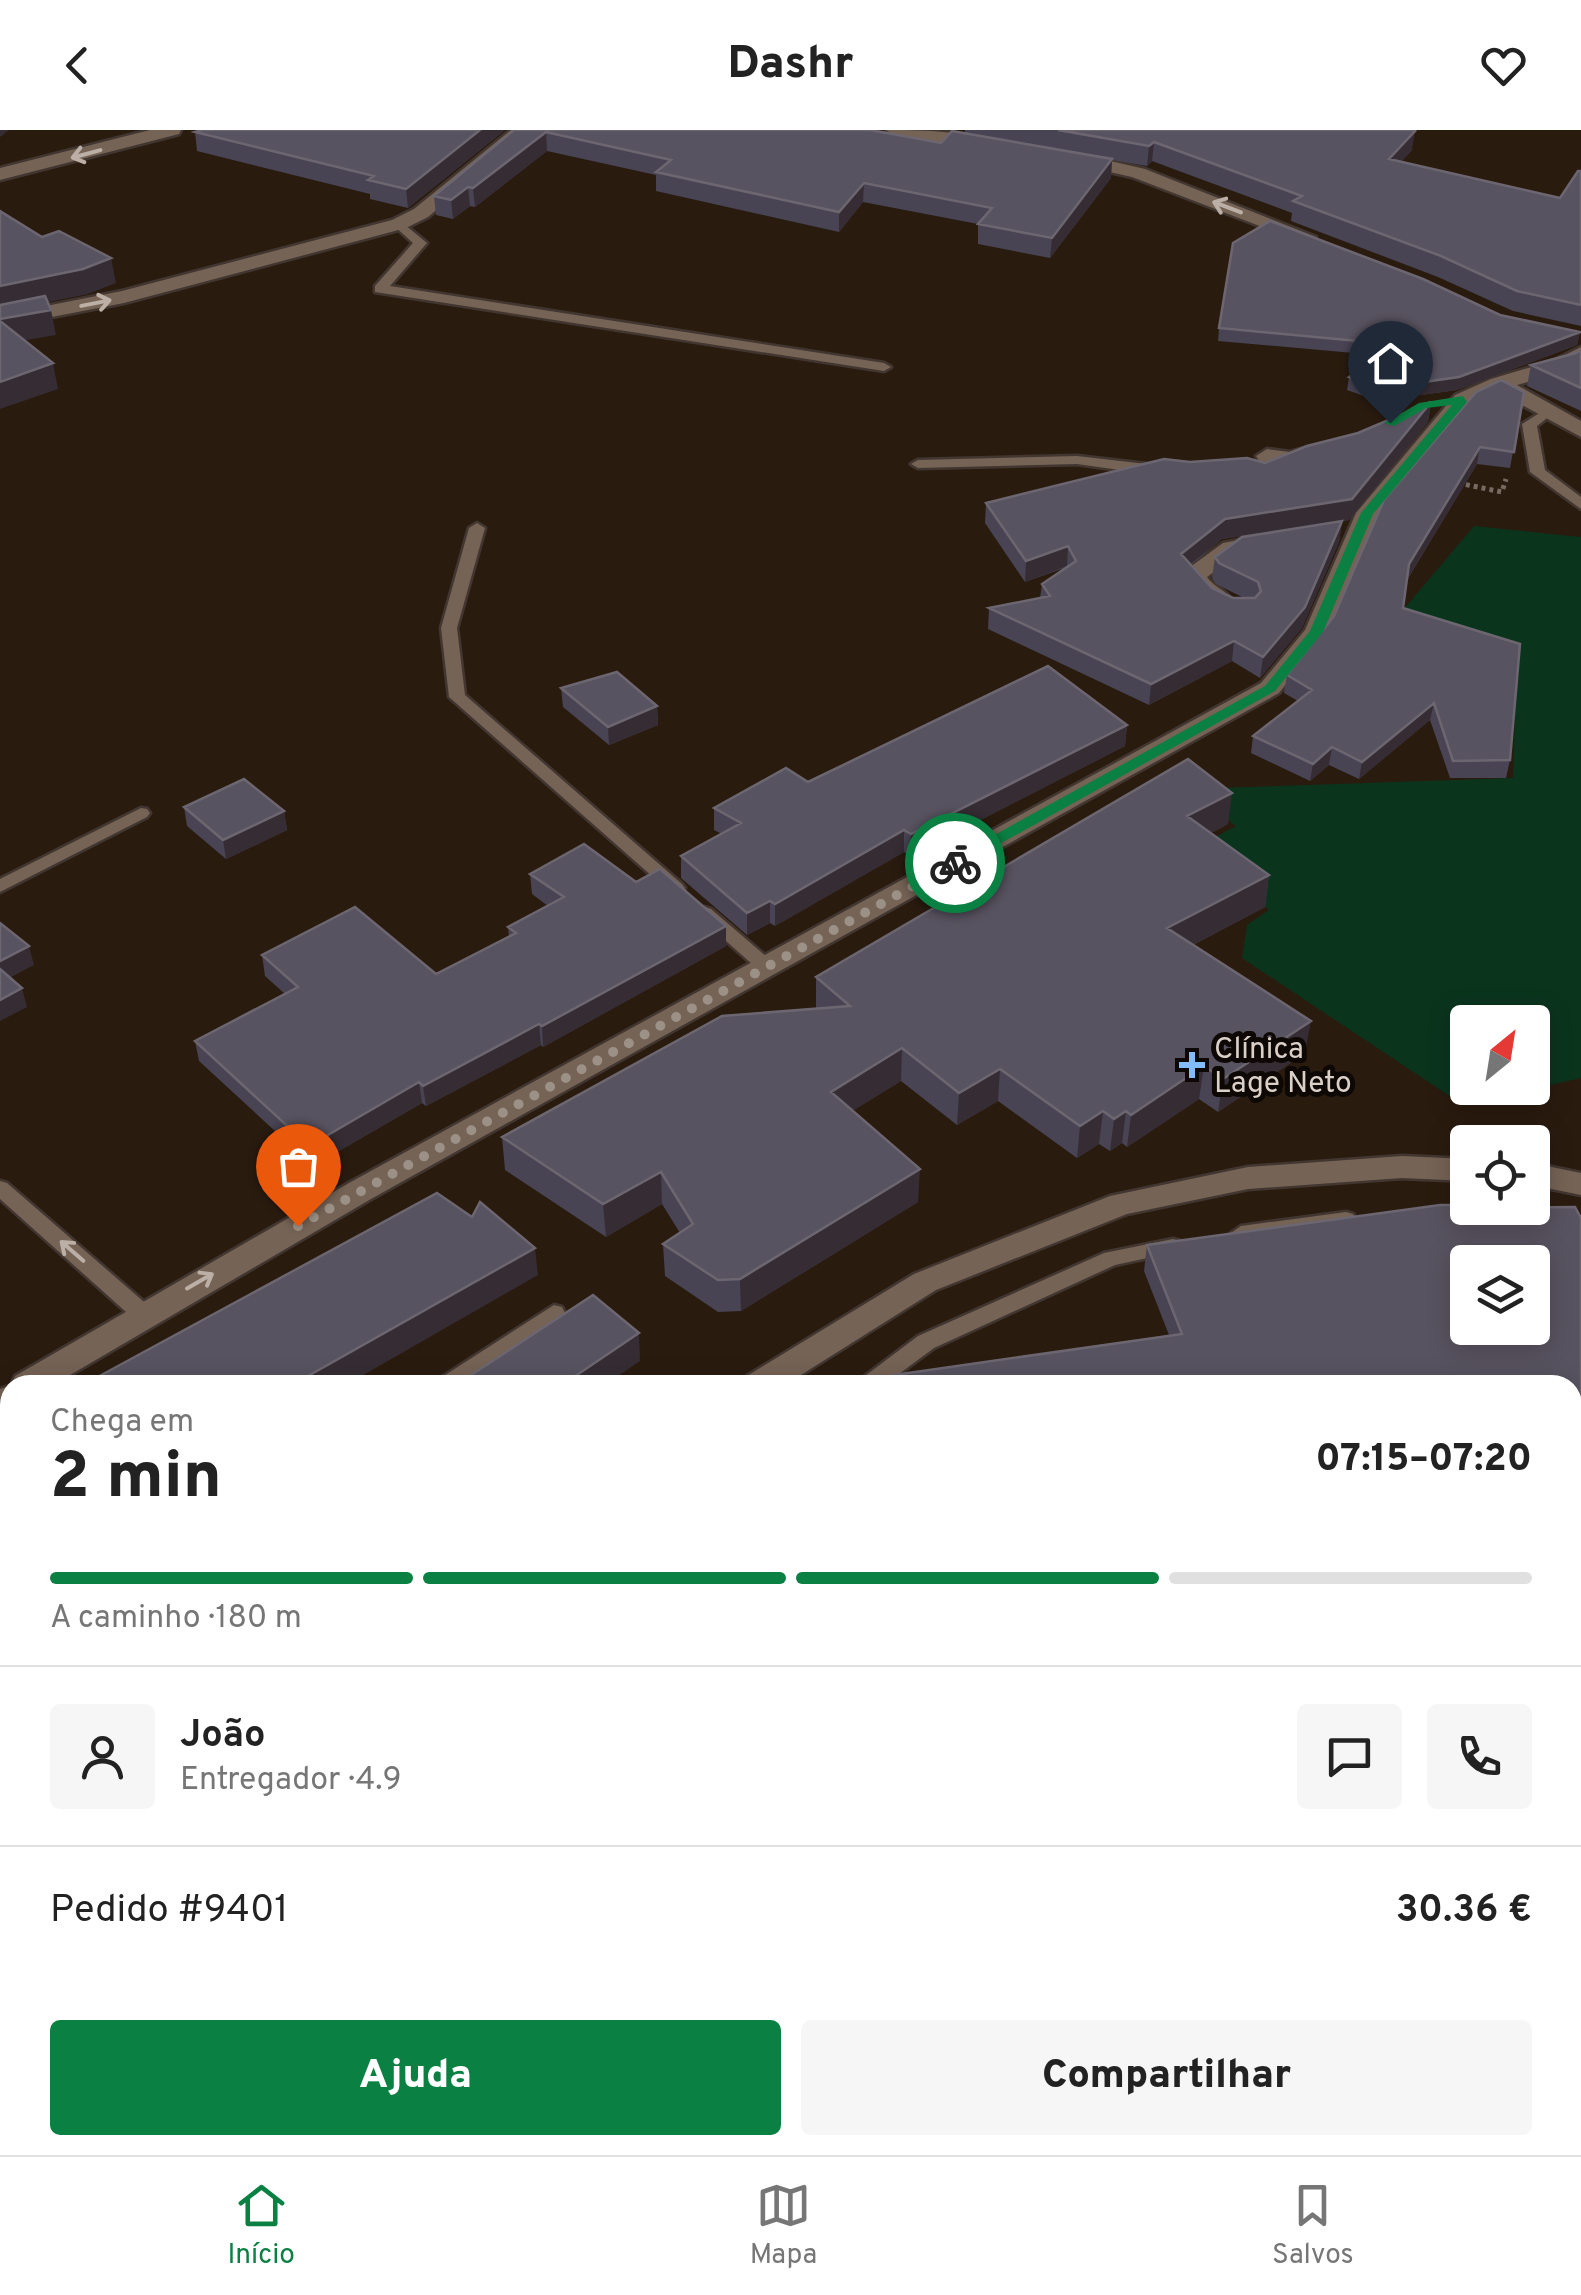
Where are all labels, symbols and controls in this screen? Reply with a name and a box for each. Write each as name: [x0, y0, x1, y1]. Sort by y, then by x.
text: Dashr: [728, 37, 854, 94]
icon: back: [50, 38, 105, 93]
icon: heart: [1476, 38, 1531, 93]
one-way arrow: [71, 146, 102, 165]
one-way arrow: [1213, 197, 1244, 215]
one-way arrow: [79, 292, 111, 311]
pin: [1348, 321, 1433, 424]
icon: home: [1363, 336, 1418, 391]
courier: [905, 813, 1005, 913]
icon: bike: [928, 836, 983, 891]
north arrow: [1450, 1005, 1550, 1105]
map controls: [1450, 1005, 1550, 1345]
place label: Clínica Lage Neto: [1214, 1032, 1352, 1103]
marker: Clínica Lage Neto: [1179, 1052, 1205, 1078]
pin: [256, 1124, 341, 1227]
button: locate: [1450, 1125, 1550, 1225]
icon: bag: [271, 1139, 326, 1194]
one-way arrow: [59, 1240, 85, 1263]
button: layers: [1450, 1245, 1550, 1345]
one-way arrow: [185, 1271, 215, 1291]
text: Chega em: [50, 1403, 194, 1443]
text: 07:15–07:20: [1316, 1436, 1532, 1485]
text: 2 min: [50, 1439, 222, 1521]
text: A caminho · 180 m: [50, 1599, 302, 1639]
button: person: [50, 1704, 155, 1809]
button: chat: [1297, 1704, 1402, 1809]
button: phone: [1427, 1704, 1532, 1809]
text: João: [180, 1712, 265, 1761]
text: Entregador · 4.9: [180, 1761, 402, 1801]
text: Pedido #9401: [50, 1887, 289, 1936]
text: 30.36 €: [1396, 1887, 1532, 1936]
button: Ajuda: [50, 2020, 781, 2135]
button: Compartilhar: [801, 2020, 1532, 2135]
tab: Início: [227, 2178, 295, 2274]
tab: Mapa: [750, 2178, 817, 2274]
tab: Salvos: [1272, 2178, 1354, 2274]

